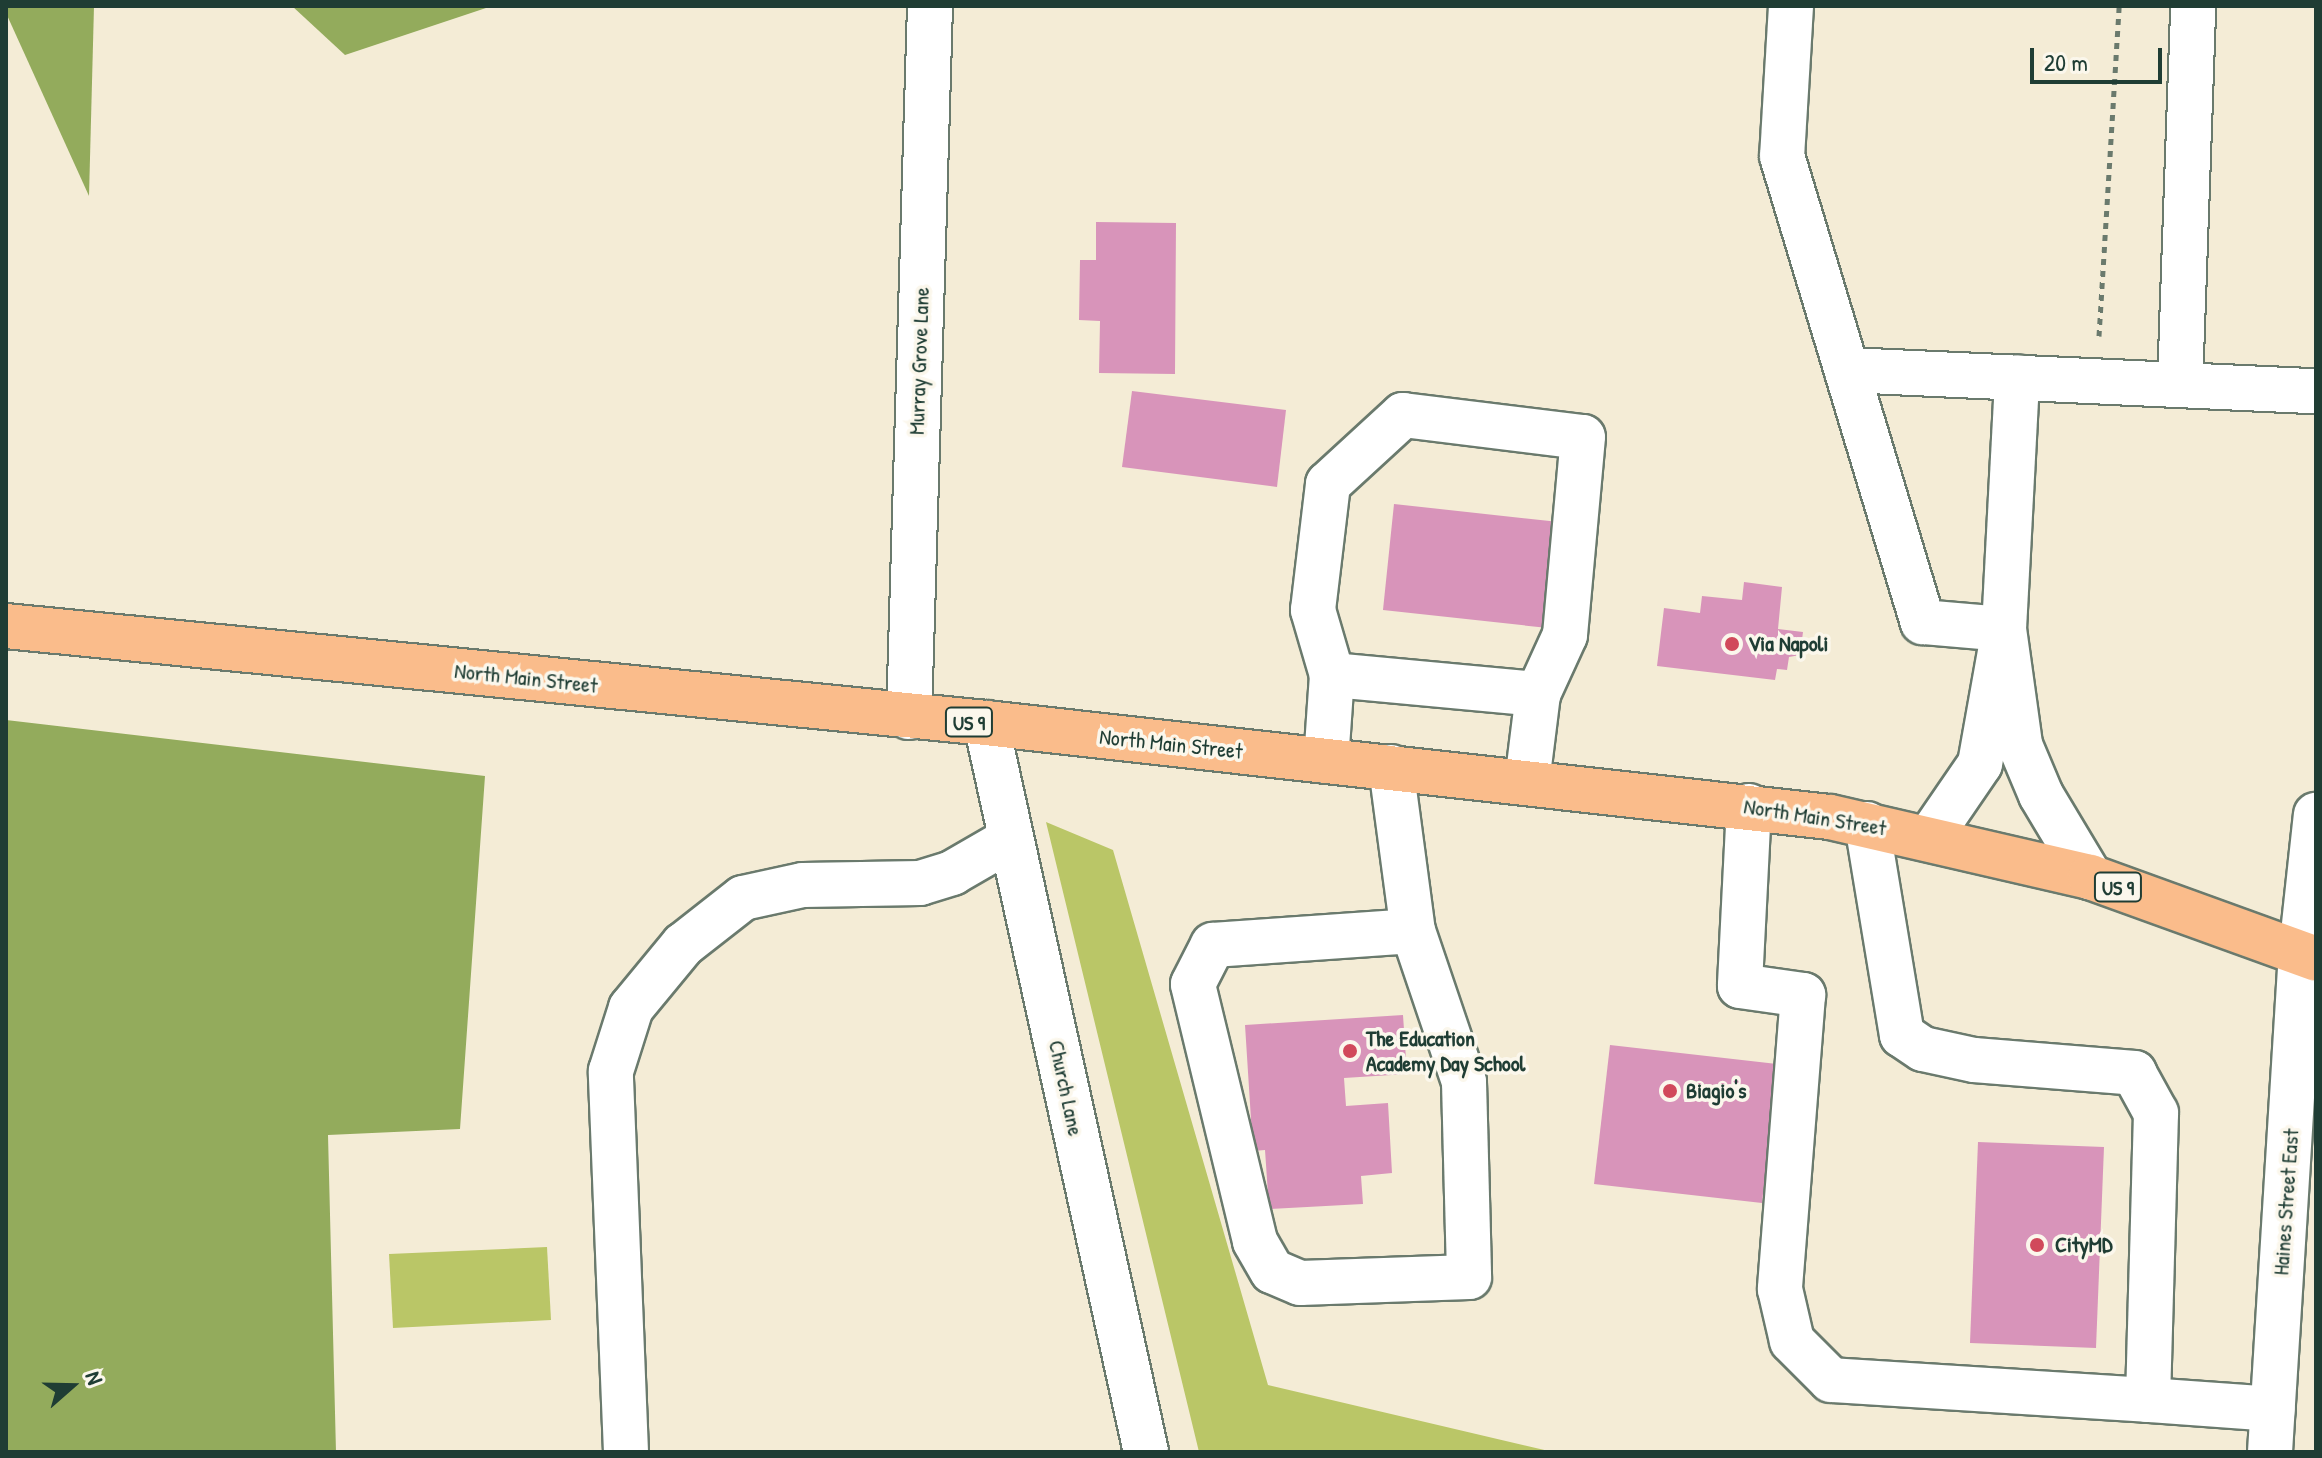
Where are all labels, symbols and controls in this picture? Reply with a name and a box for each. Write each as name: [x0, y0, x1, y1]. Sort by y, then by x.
scale bar: [2034, 32, 2166, 82]
text: 20 m: [2044, 46, 2088, 78]
street label: Murray Grove Lane: [903, 287, 935, 435]
place label: Via Napoli: [1748, 631, 1828, 657]
marker: Via Napoli: [1723, 635, 1741, 653]
street label: North Main Street: [453, 657, 599, 699]
road number: US 9: [943, 706, 995, 738]
street label: North Main Street: [1098, 723, 1244, 765]
street label: North Main Street: [1742, 793, 1888, 841]
road number: US 9: [2092, 871, 2144, 903]
place label: The Education Academy Day School: [1366, 1025, 1525, 1076]
street label: Church Lane: [1043, 1038, 1089, 1138]
marker: The Education Academy Day School: [1341, 1042, 1359, 1060]
place label: Biagio's: [1686, 1078, 1746, 1104]
marker: Biagio's: [1661, 1082, 1679, 1100]
street label: Haines Street East: [2268, 1128, 2304, 1276]
place label: CityMD: [2055, 1232, 2112, 1258]
marker: CityMD: [2026, 1234, 2048, 1256]
north arrow: [32, 1346, 112, 1426]
text: N: [78, 1367, 111, 1388]

